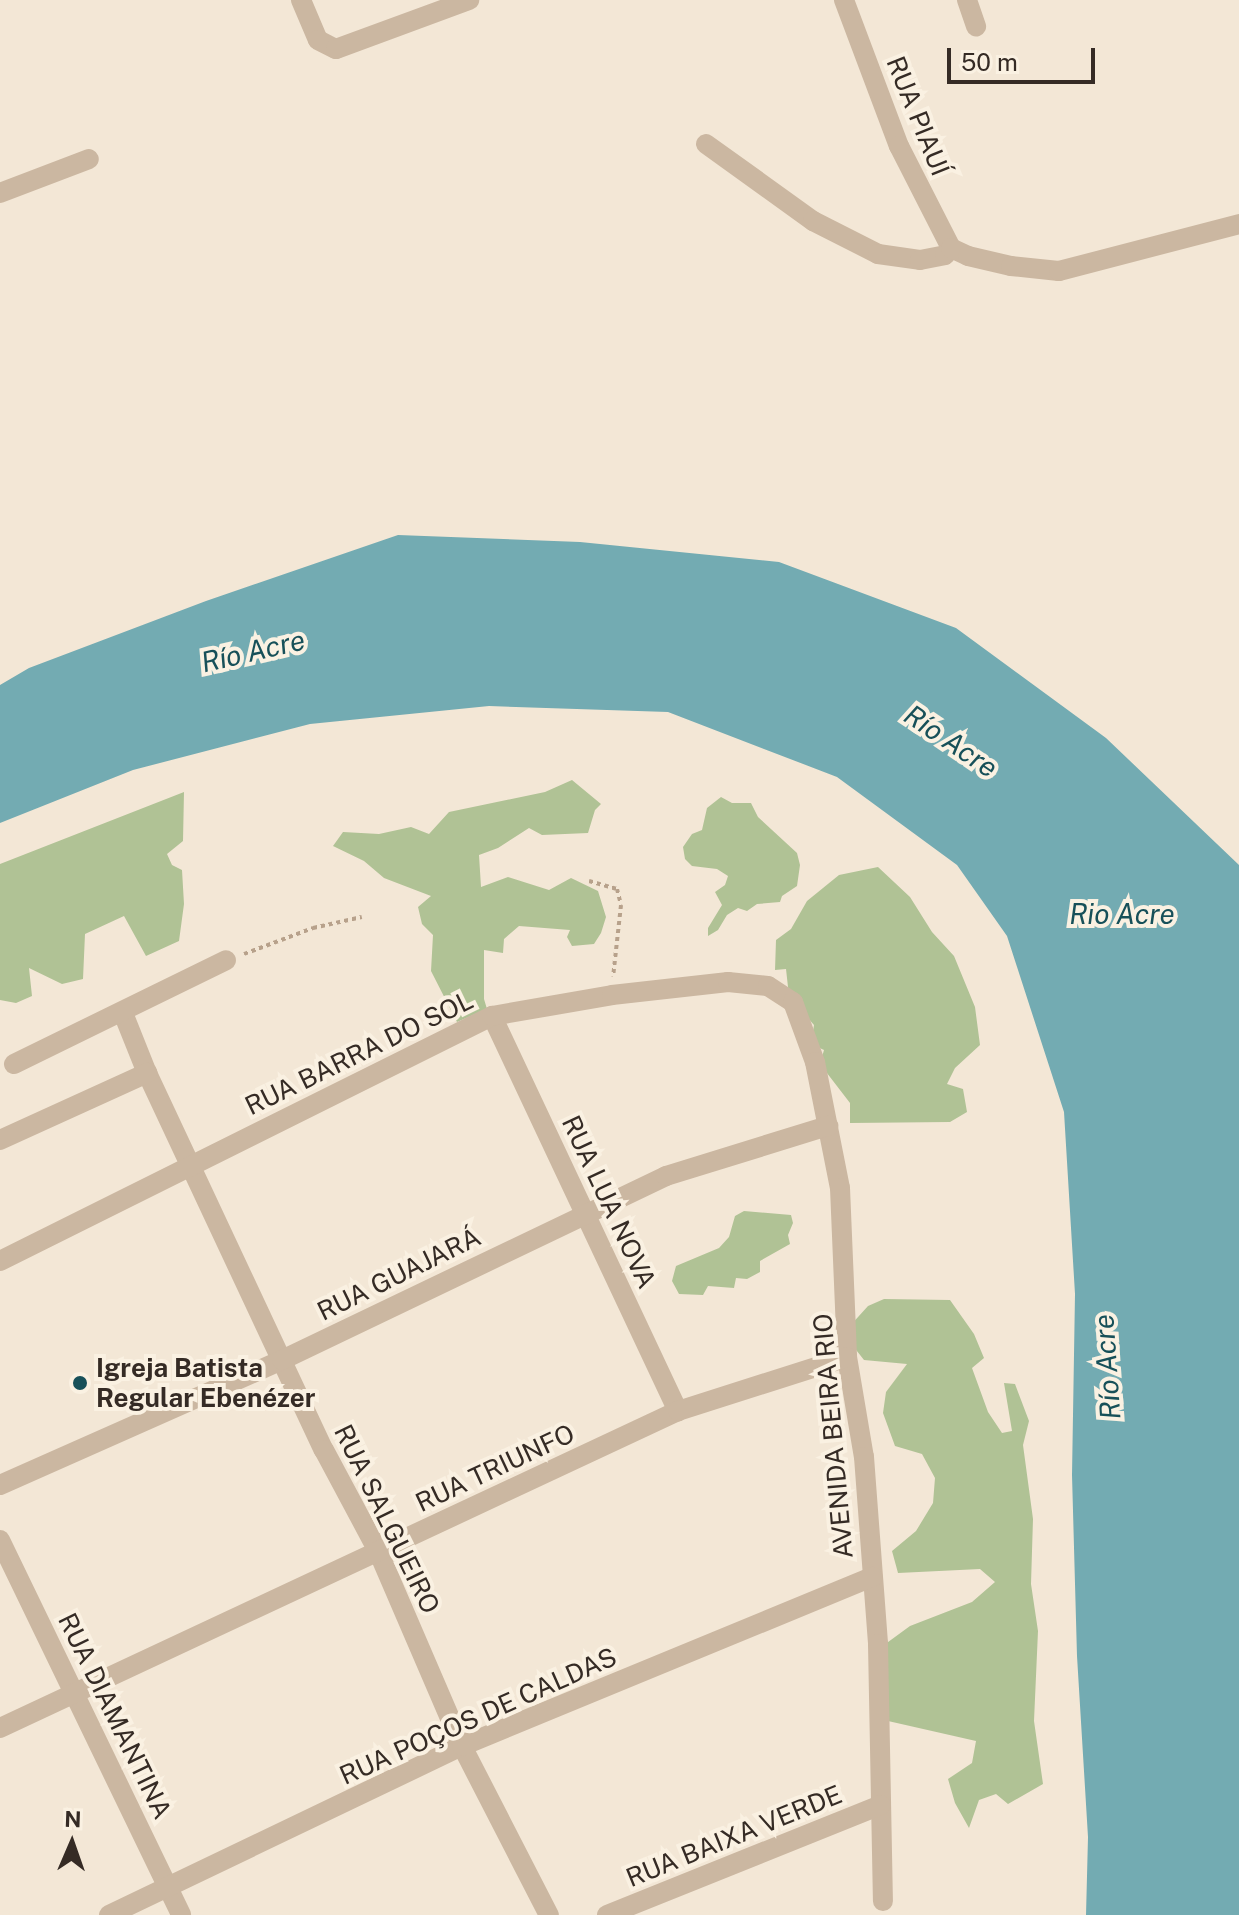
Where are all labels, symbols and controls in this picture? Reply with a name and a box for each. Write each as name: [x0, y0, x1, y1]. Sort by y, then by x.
scale bar: [951, 32, 1099, 82]
text: 50 m: [961, 48, 1018, 76]
street label: RUA PIAUÍ: [880, 52, 956, 180]
water label: Río Acre: [198, 623, 308, 679]
water label: Río Acre: [898, 698, 1004, 784]
water label: Rio Acre: [1069, 897, 1175, 931]
street label: RUA BARRA DO SOL: [240, 984, 478, 1122]
street label: RUA LUA NOVA: [555, 1111, 663, 1293]
street label: RUA GUAJARÁ: [312, 1221, 486, 1327]
street label: AVENIDA BEIRA RIO: [807, 1312, 859, 1560]
water label: Río Acre: [1087, 1313, 1127, 1421]
place label: Igreja Batista Regular Ebenézer: [96, 1352, 315, 1414]
marker: Igreja Batista Regular Ebenézer: [71, 1374, 89, 1392]
street label: RUA TRIUNFO: [411, 1418, 579, 1518]
street label: RUA SALGUEIRO: [328, 1419, 446, 1619]
street label: RUA DIAMANTINA: [52, 1608, 178, 1824]
street label: RUA POÇOS DE CALDAS: [335, 1641, 621, 1791]
street label: RUA BAIXA VERDE: [621, 1778, 847, 1894]
north arrow: [32, 1803, 112, 1883]

